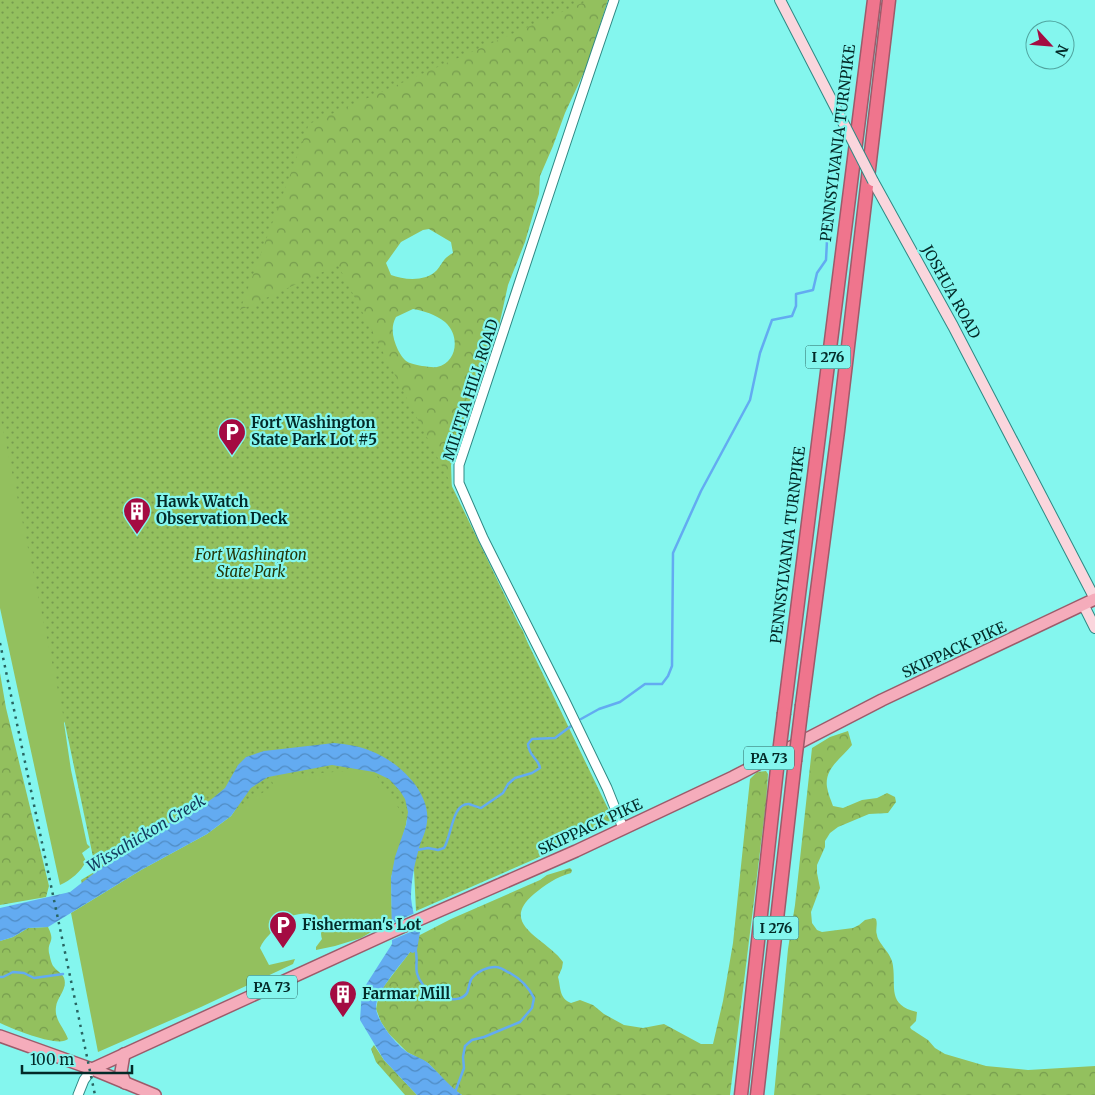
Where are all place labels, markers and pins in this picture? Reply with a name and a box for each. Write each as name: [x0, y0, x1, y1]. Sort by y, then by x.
place label: Fort Washington State Park Lot #5: [251, 413, 377, 449]
parking icon: Fort Washington State Park Lot #5: [217, 417, 247, 456]
place label: Hawk Watch Observation Deck: [156, 492, 288, 528]
building icon: Hawk Watch Observation Deck: [122, 496, 152, 535]
parking icon: Fisherman's Lot: [268, 910, 298, 949]
place label: Fisherman's Lot: [302, 915, 421, 934]
building icon: Farmar Mill: [328, 979, 358, 1018]
place label: Farmar Mill: [362, 984, 450, 1003]

